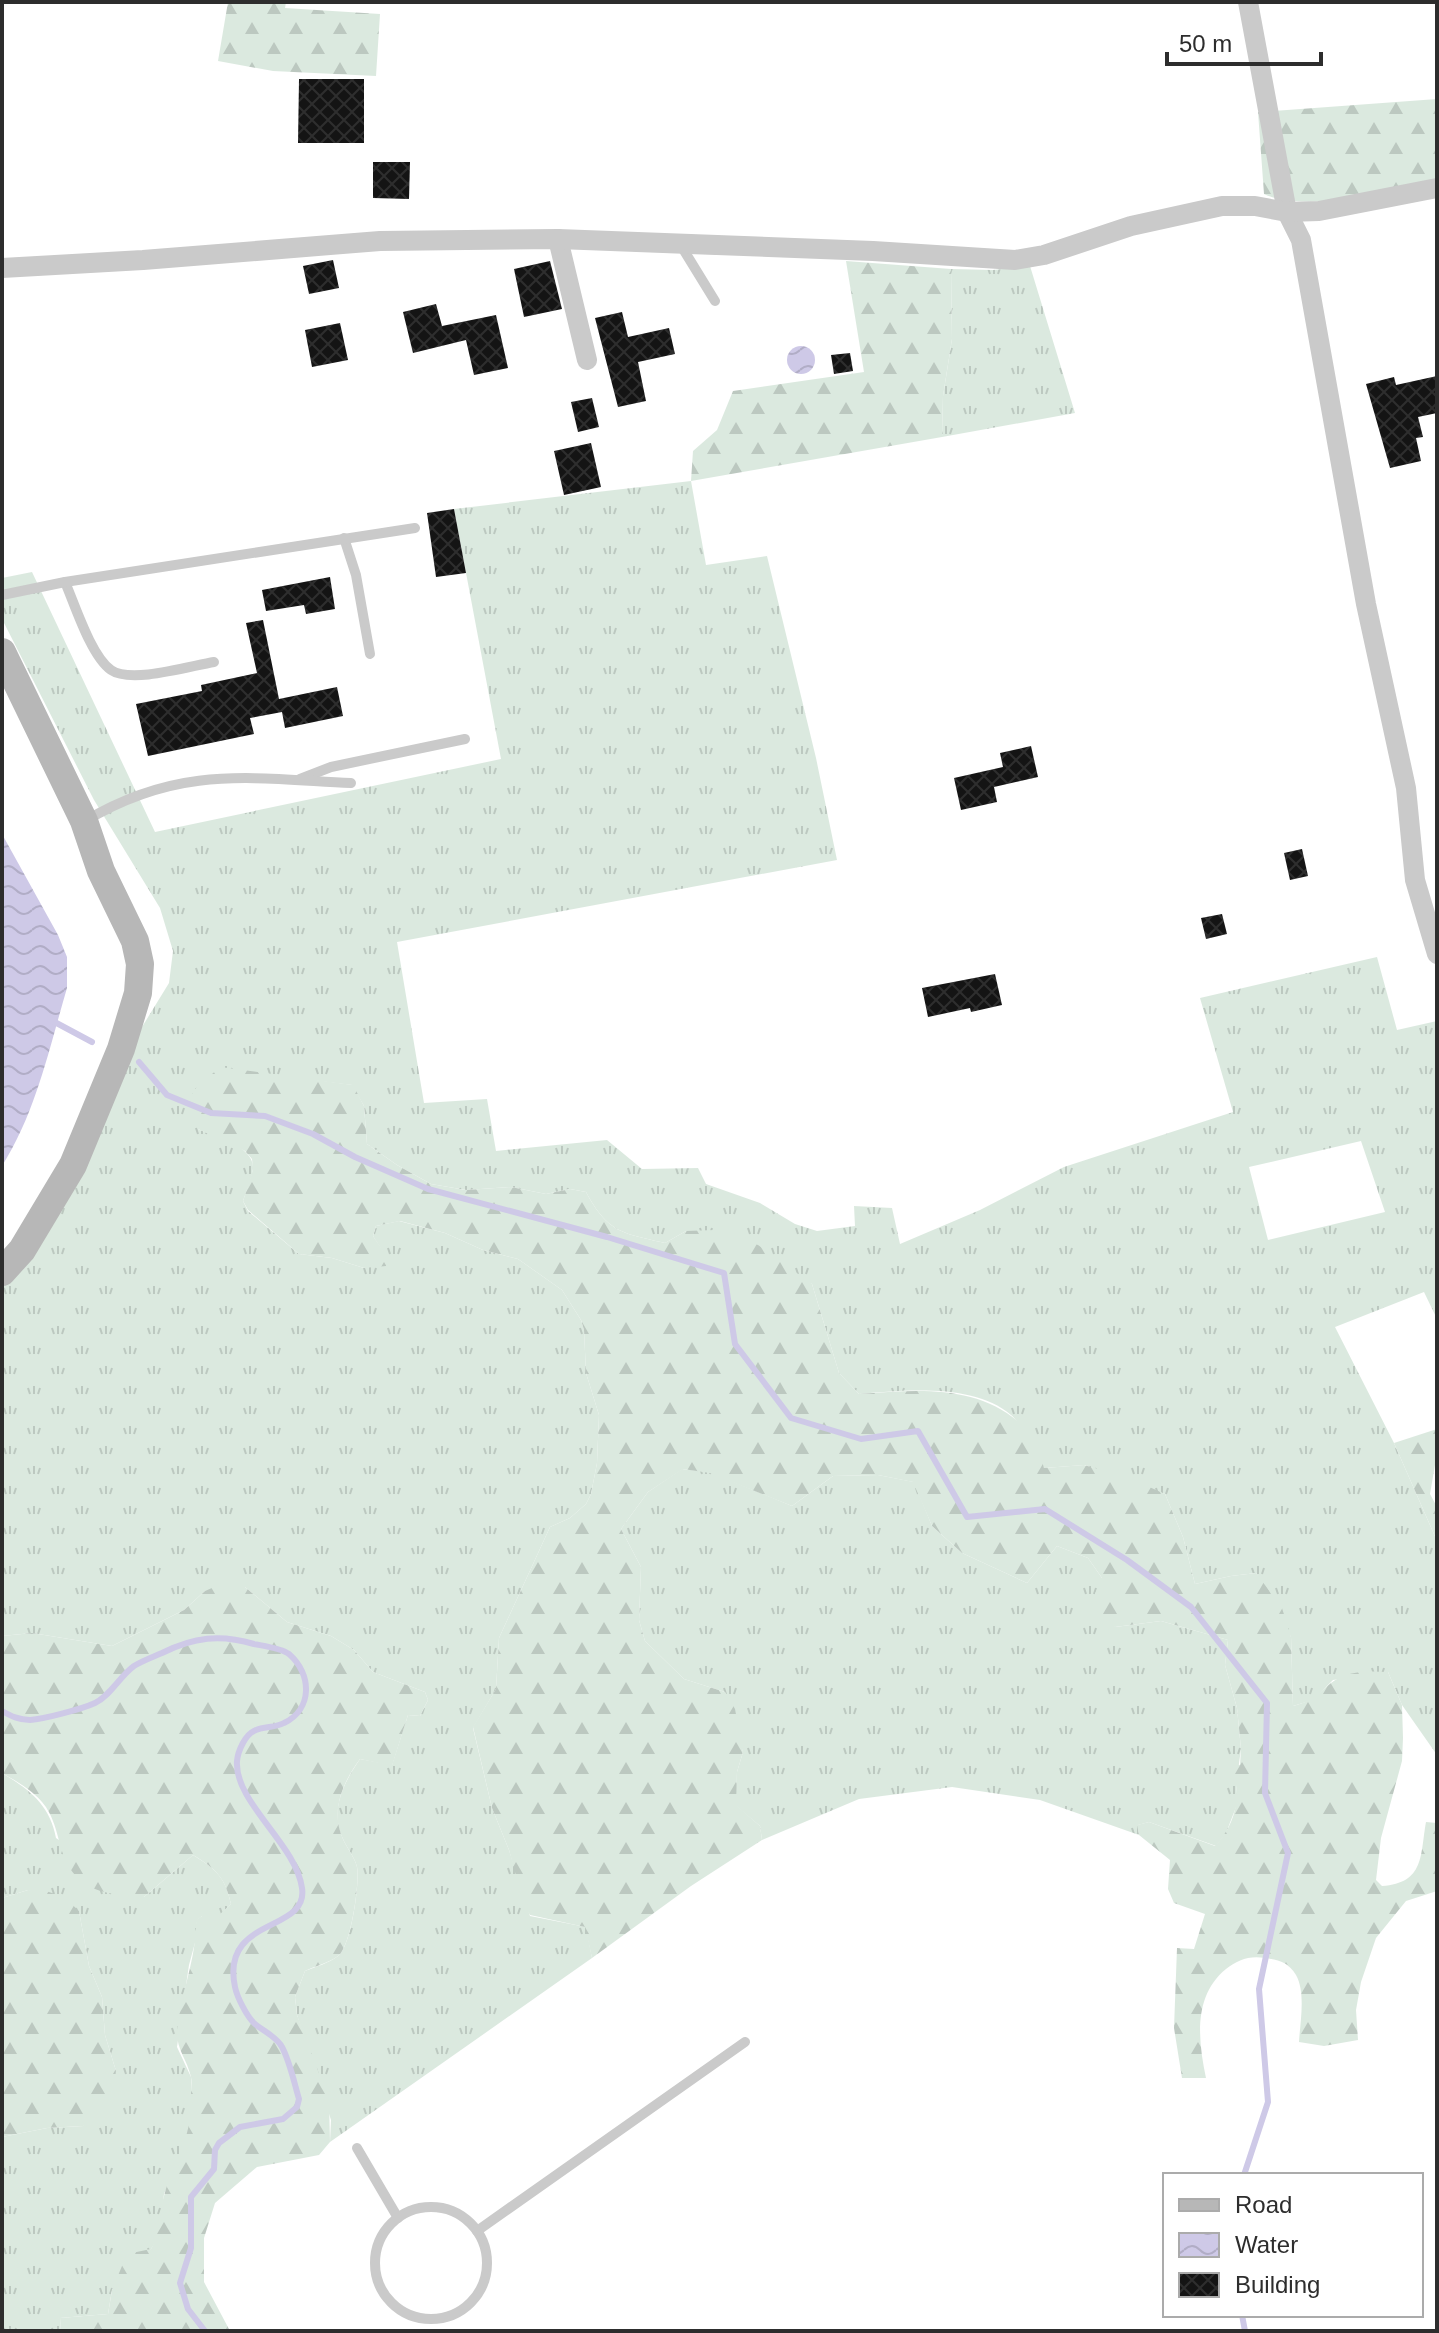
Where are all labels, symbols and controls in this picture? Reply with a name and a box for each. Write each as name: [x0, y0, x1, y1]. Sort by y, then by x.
scale bar: [1167, 16, 1321, 66]
text: 50 m: [1179, 30, 1232, 57]
legend: [1163, 2173, 1423, 2317]
text: Road: [1235, 2191, 1292, 2218]
text: Water: [1235, 2231, 1298, 2258]
text: Building: [1235, 2271, 1320, 2298]

